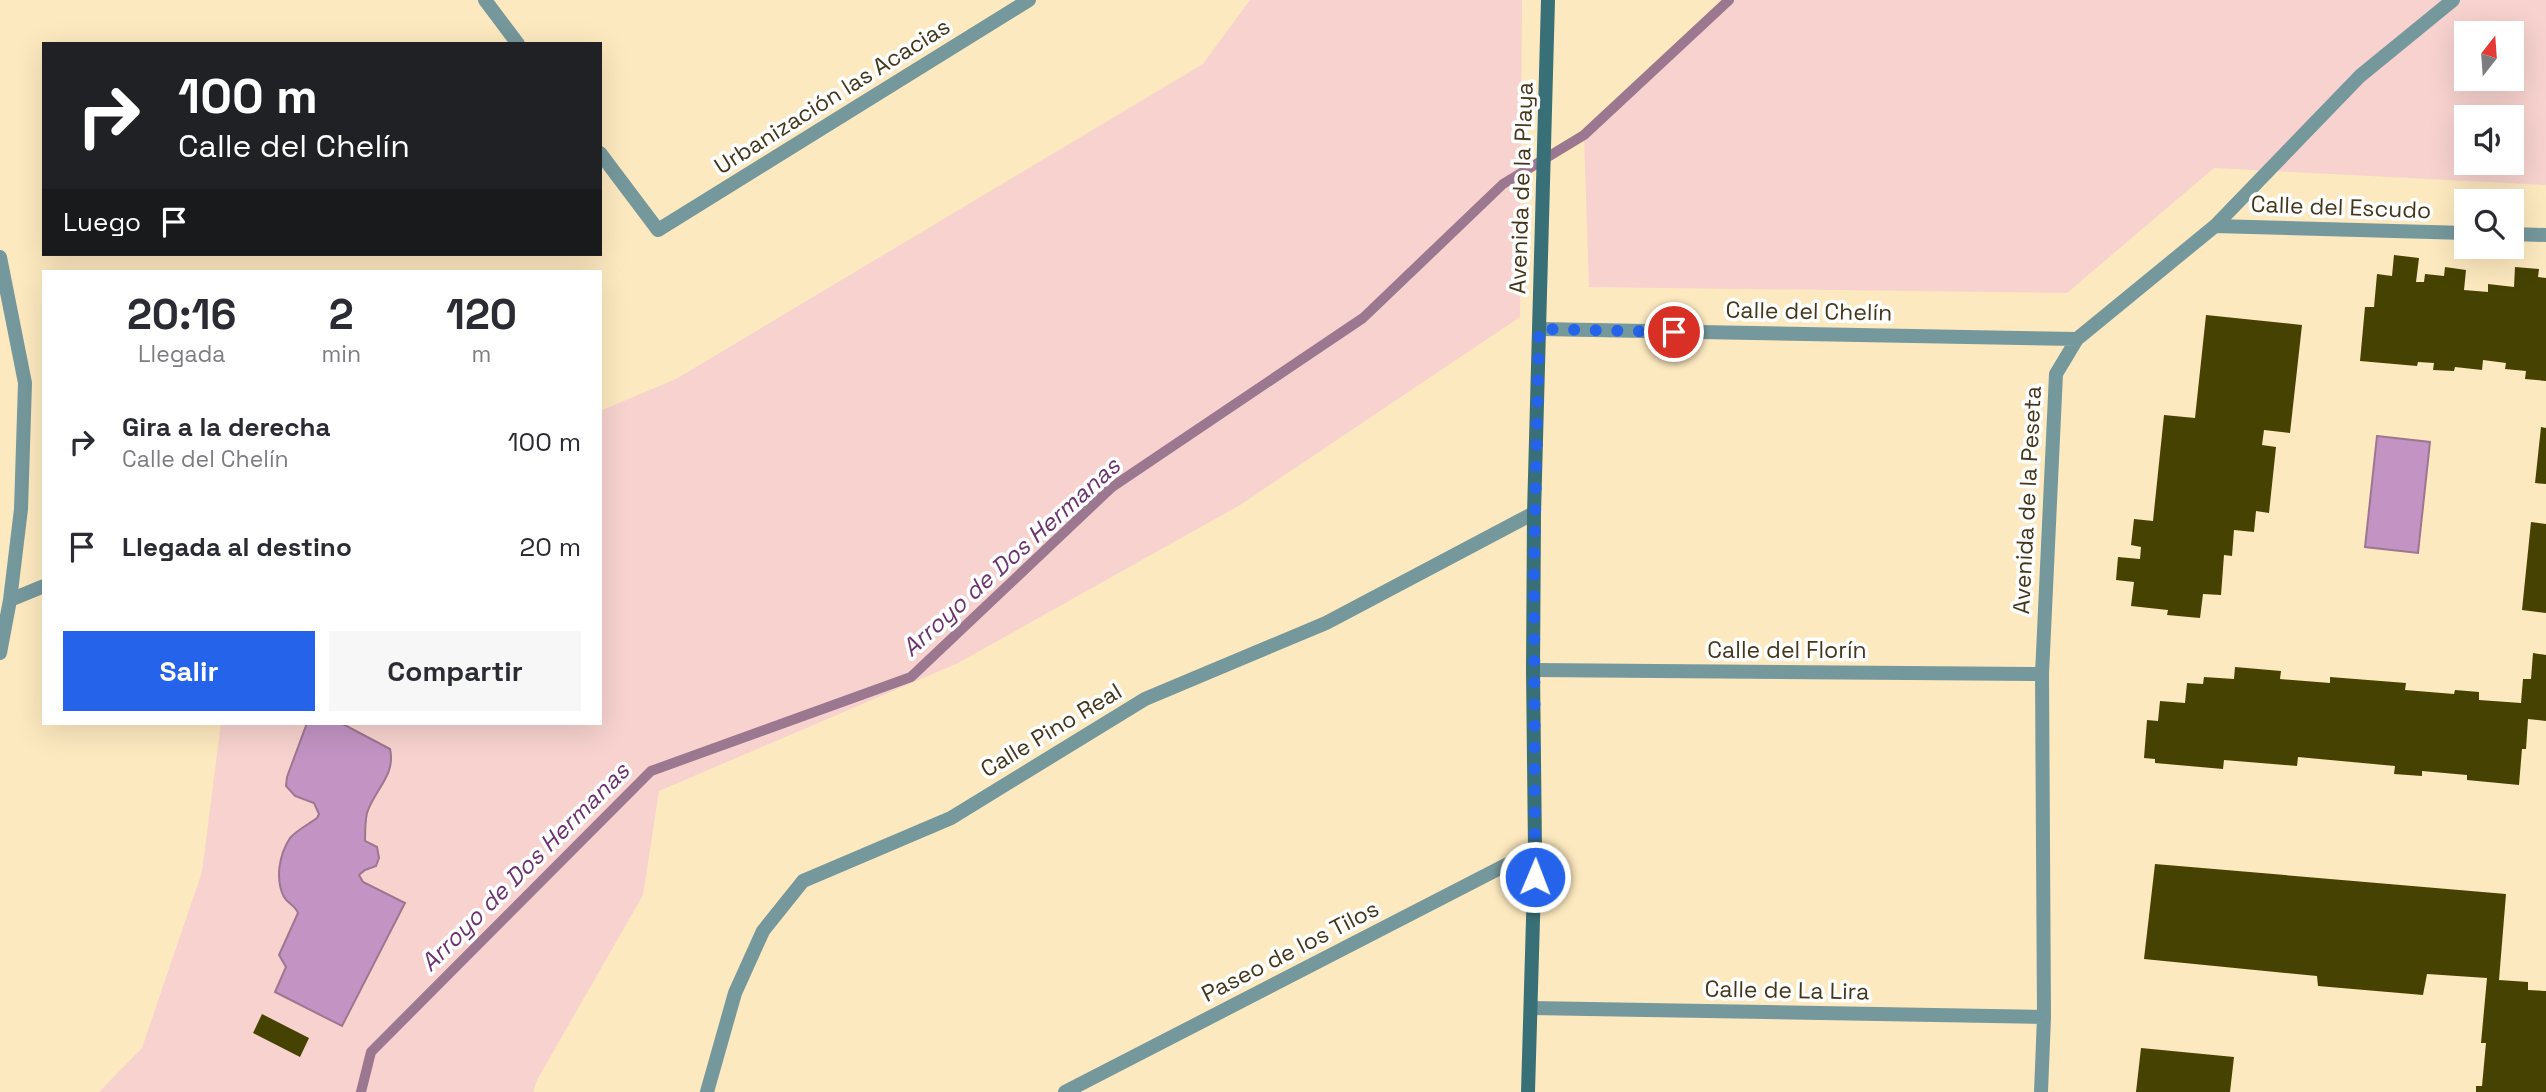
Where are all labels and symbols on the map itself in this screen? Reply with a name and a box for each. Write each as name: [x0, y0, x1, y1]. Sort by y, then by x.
street label: Urbanización las Acacias: [709, 11, 955, 181]
north arrow: [2454, 21, 2524, 91]
street label: Avenida de la Playa: [1502, 81, 1540, 295]
street label: Calle del Escudo: [2250, 189, 2432, 225]
street label: Calle del Chelín: [1725, 295, 1893, 327]
pin: [1644, 302, 1704, 362]
street label: Avenida de la Peseta: [2006, 385, 2048, 615]
water label: Arroyo de Dos Hermanas: [895, 449, 1127, 663]
street label: Calle del Florín: [1707, 635, 1867, 665]
street label: Calle Pino Real: [975, 676, 1127, 784]
water label: Arroyo de Dos Hermanas: [414, 755, 637, 978]
position arrow: [1498, 840, 1572, 914]
street label: Paseo de los Tilos: [1196, 893, 1384, 1009]
street label: Calle de La Lira: [1704, 974, 1870, 1006]

